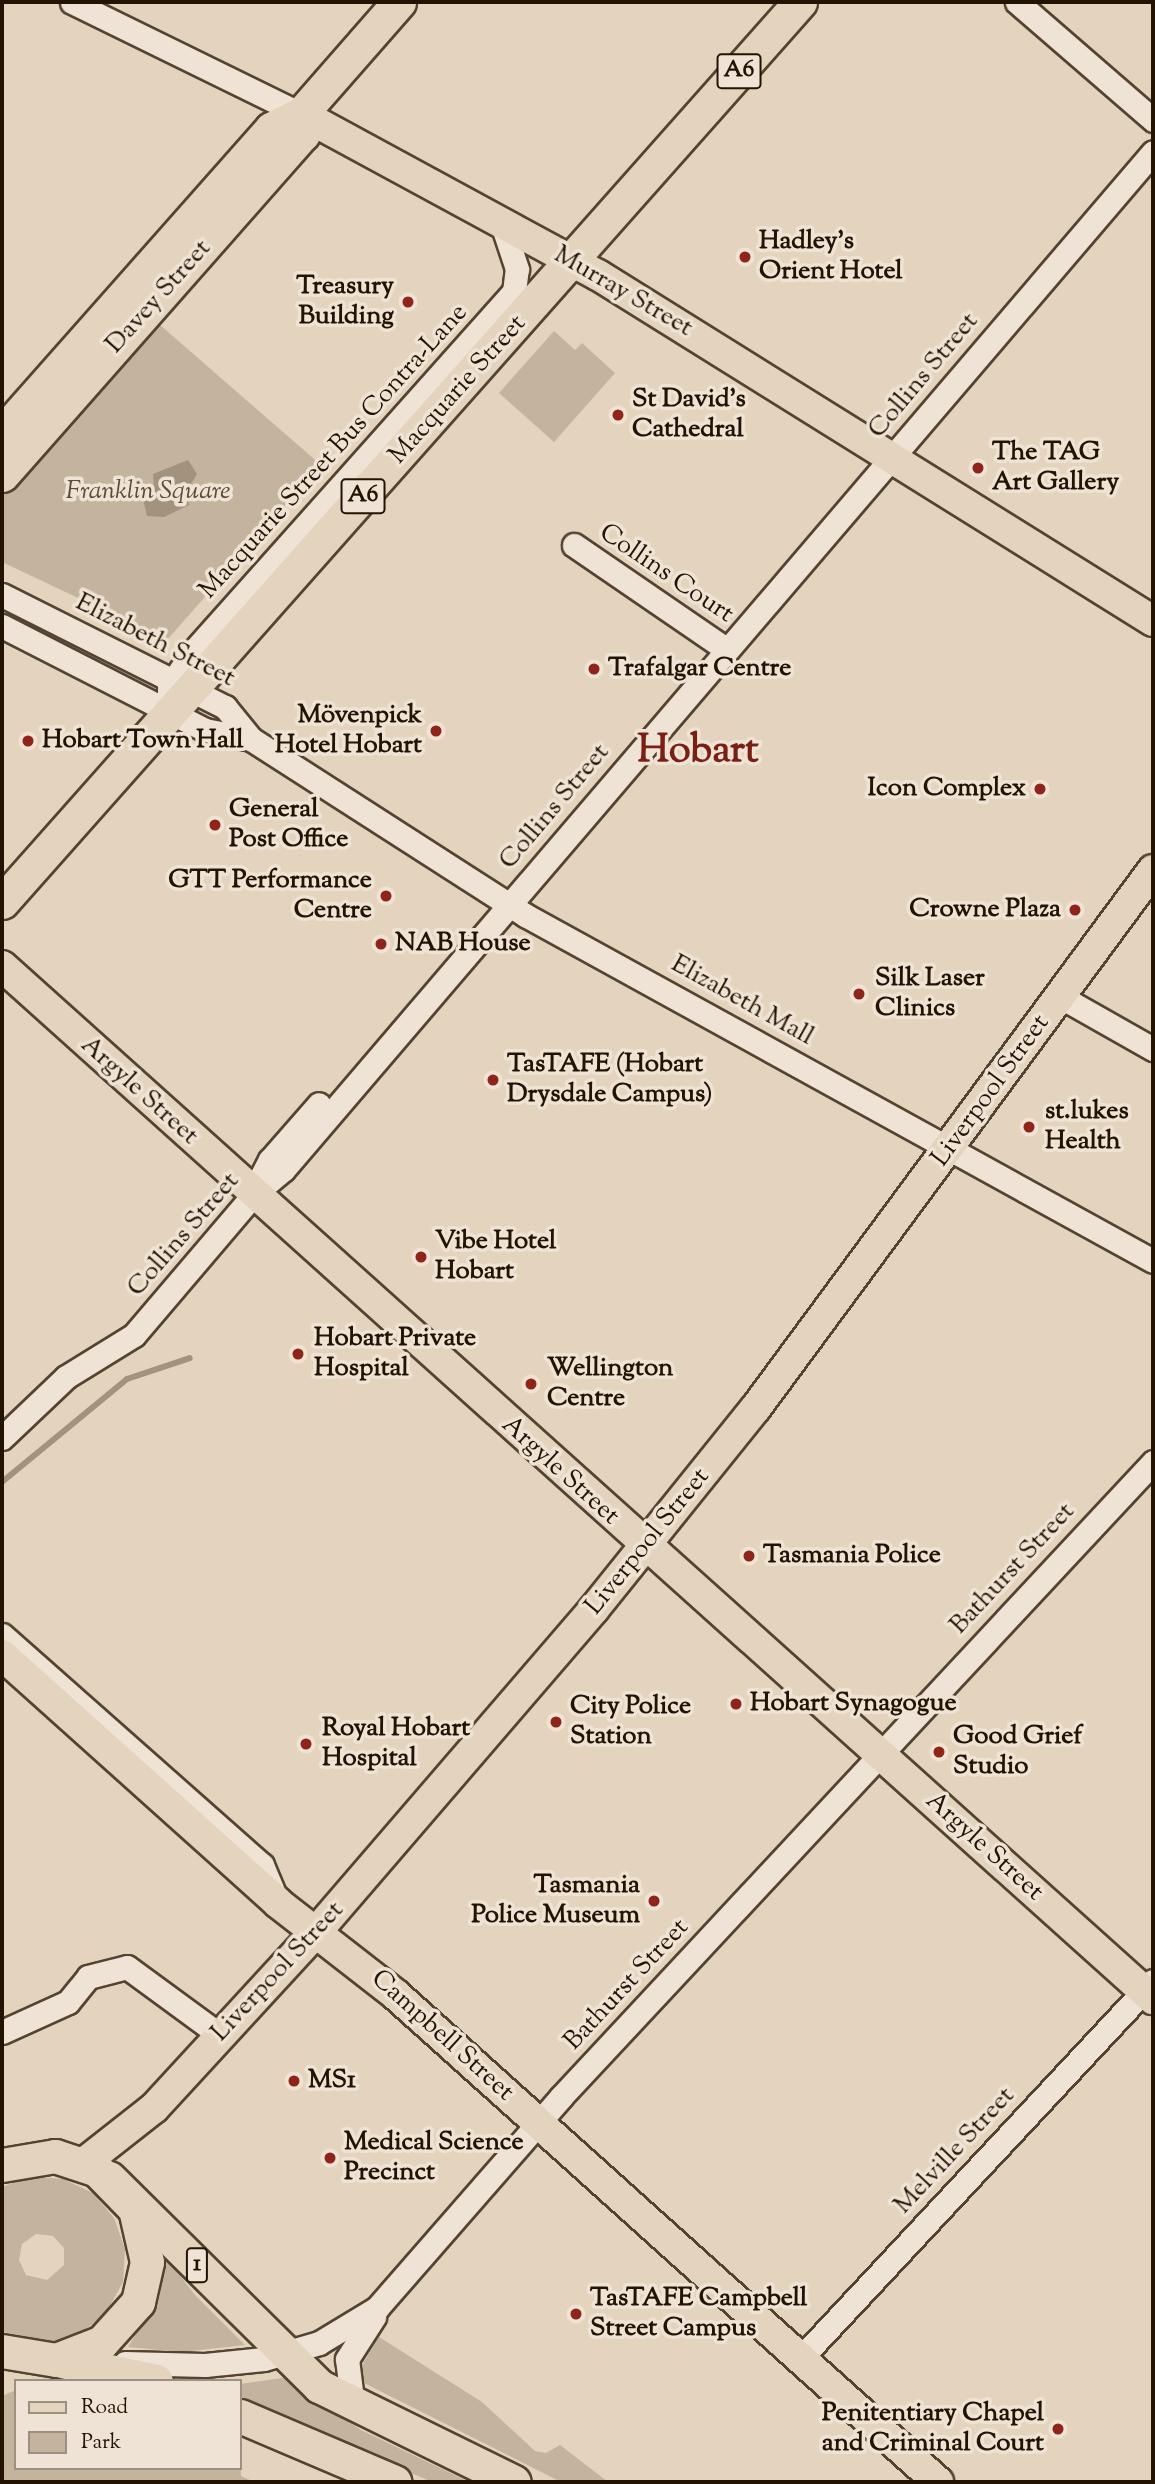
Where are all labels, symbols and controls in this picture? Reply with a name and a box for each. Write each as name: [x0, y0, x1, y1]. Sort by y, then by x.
road number: A6: [716, 50, 762, 92]
place label: Hadley's Orient Hotel: [759, 226, 903, 288]
street label: Davey Street: [100, 234, 218, 360]
street label: Murray Street: [548, 240, 698, 344]
marker: Hadley's Orient Hotel: [737, 249, 753, 265]
place label: Treasury Building: [296, 271, 394, 332]
marker: Treasury Building: [400, 294, 416, 310]
street label: Macquarie Street Bus Contra-Lane: [193, 298, 475, 606]
street label: Collins Street: [862, 307, 986, 445]
street label: Macquarie Street: [383, 309, 533, 471]
place label: St David's Cathedral: [632, 384, 746, 446]
marker: St David's Cathedral: [610, 407, 626, 423]
place label: The TAG Art Gallery: [992, 437, 1119, 498]
marker: The TAG Art Gallery: [970, 460, 986, 476]
park label: Franklin Square: [66, 476, 230, 508]
road number: A6: [340, 476, 386, 516]
street label: Collins Court: [593, 518, 739, 630]
street label: Elizabeth Street: [70, 587, 240, 695]
place label: Trafalgar Centre: [608, 653, 791, 685]
marker: Trafalgar Centre: [586, 661, 602, 677]
place label: Mövenpick Hotel Hobart: [275, 700, 422, 762]
marker: Mövenpick Hotel Hobart: [428, 723, 444, 739]
place label: Hobart Town Hall: [42, 725, 243, 757]
district label: Hobart: [637, 728, 759, 776]
marker: Hobart Town Hall: [20, 733, 36, 749]
street label: Collins Street: [493, 738, 617, 876]
place label: Icon Complex: [868, 773, 1026, 805]
marker: Icon Complex: [1032, 781, 1048, 797]
place label: General Post Office: [229, 794, 348, 856]
marker: General Post Office: [207, 817, 223, 833]
place label: GTT Performance Centre: [168, 865, 372, 926]
marker: GTT Performance Centre: [378, 888, 394, 904]
place label: Crowne Plaza: [909, 894, 1061, 926]
marker: Crowne Plaza: [1067, 902, 1083, 918]
place label: NAB House: [395, 928, 531, 960]
marker: NAB House: [373, 936, 389, 952]
street label: Elizabeth Mall: [665, 949, 819, 1053]
place label: Silk Laser Clinics: [875, 963, 985, 1024]
marker: Silk Laser Clinics: [849, 984, 869, 1004]
street label: Liverpool Street: [925, 1009, 1057, 1173]
street label: Argyle Street: [74, 1030, 204, 1152]
place label: TasTAFE (Hobart Drysdale Campus): [507, 1049, 712, 1110]
marker: TasTAFE (Hobart Drysdale Campus): [485, 1072, 501, 1088]
place label: st.lukes Health: [1045, 1096, 1129, 1158]
marker: st.lukes Health: [1019, 1117, 1039, 1137]
street label: Collins Street: [122, 1166, 246, 1304]
place label: Vibe Hotel Hobart: [435, 1226, 556, 1288]
marker: Vibe Hotel Hobart: [413, 1249, 429, 1265]
place label: Hobart Private Hospital: [314, 1323, 476, 1384]
marker: Hobart Private Hospital: [288, 1344, 308, 1364]
place label: Wellington Centre: [547, 1353, 673, 1414]
marker: Wellington Centre: [521, 1374, 541, 1394]
street label: Argyle Street: [495, 1410, 625, 1532]
street label: Liverpool Street: [579, 1462, 717, 1622]
street label: Bathurst Street: [944, 1497, 1082, 1641]
place label: Tasmania Police: [763, 1540, 941, 1572]
marker: Tasmania Police: [741, 1548, 757, 1564]
place label: Hobart Synagogue: [750, 1688, 957, 1720]
place label: City Police Station: [570, 1691, 691, 1752]
marker: Hobart Synagogue: [728, 1696, 744, 1712]
place label: Royal Hobart Hospital: [322, 1713, 470, 1774]
marker: City Police Station: [548, 1714, 564, 1730]
place label: Good Grief Studio: [953, 1721, 1082, 1782]
marker: Royal Hobart Hospital: [296, 1734, 316, 1754]
marker: Good Grief Studio: [931, 1744, 947, 1760]
street label: Argyle Street: [919, 1786, 1049, 1908]
place label: Tasmania Police Museum: [471, 1870, 640, 1932]
marker: Tasmania Police Museum: [646, 1893, 662, 1909]
street label: Liverpool Street: [205, 1895, 351, 2049]
street label: Bathurst Street: [558, 1913, 696, 2057]
street label: Campbell Street: [364, 1964, 520, 2108]
place label: MS1: [308, 2065, 356, 2097]
marker: MS1: [286, 2073, 302, 2089]
street label: Melville Street: [888, 2081, 1022, 2221]
place label: Medical Science Precinct: [344, 2127, 524, 2188]
marker: Medical Science Precinct: [322, 2150, 338, 2166]
road number: 1: [185, 2244, 209, 2286]
place label: TasTAFE Campbell Street Campus: [590, 2283, 807, 2344]
marker: TasTAFE Campbell Street Campus: [568, 2306, 584, 2322]
legend: [14, 2379, 242, 2470]
text: Road: [81, 2393, 128, 2423]
place label: Penitentiary Chapel and Criminal Court: [822, 2398, 1044, 2460]
marker: Penitentiary Chapel and Criminal Court: [1050, 2421, 1066, 2437]
text: Park: [81, 2428, 121, 2458]

